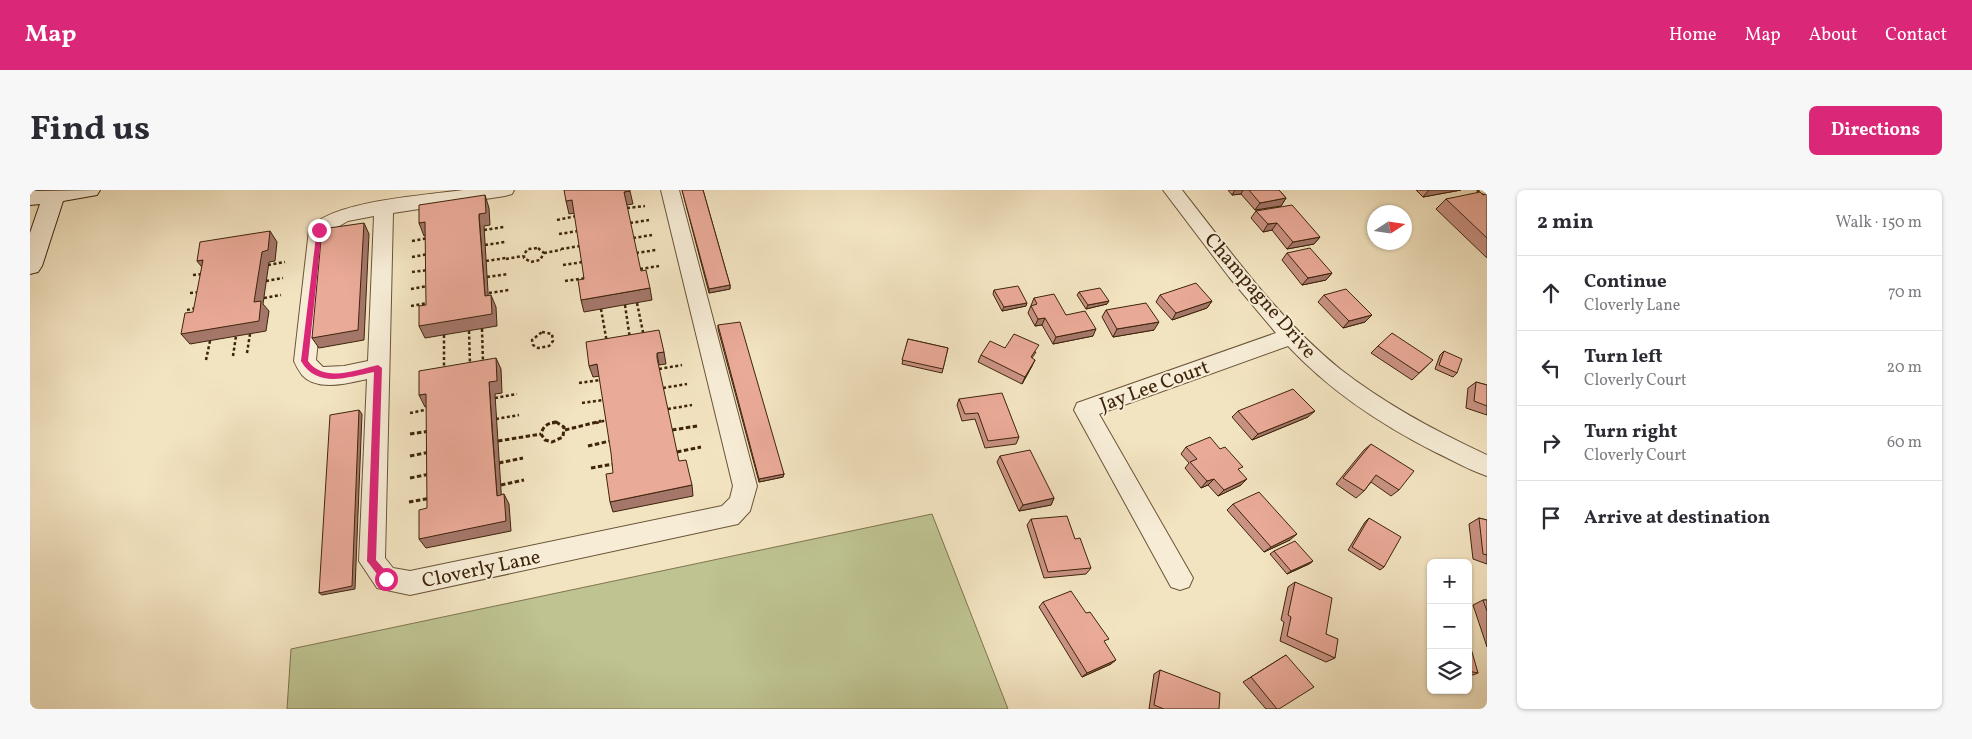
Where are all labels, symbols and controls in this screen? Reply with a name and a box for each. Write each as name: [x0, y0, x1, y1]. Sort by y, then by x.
text: Map: [25, 18, 76, 52]
text: Home: [1669, 23, 1717, 48]
text: Map: [1745, 23, 1781, 48]
text: About: [1809, 23, 1857, 48]
text: Contact: [1885, 23, 1947, 48]
text: Find us: [30, 106, 150, 154]
button: Directions: [1809, 106, 1942, 155]
north arrow: [1367, 205, 1412, 250]
text: 2 min: [1537, 208, 1594, 237]
text: Walk · 150 m: [1836, 212, 1922, 234]
route end: [308, 219, 331, 242]
street label: Champagne Drive: [1197, 227, 1322, 365]
text: Continue: [1584, 269, 1667, 295]
icon: ahead: [1537, 279, 1565, 307]
text: 70 m: [1888, 282, 1922, 304]
text: Cloverly Lane: [1584, 295, 1680, 317]
text: Turn left: [1584, 344, 1663, 370]
street label: Jay Lee Court: [1096, 354, 1213, 420]
icon: left: [1537, 354, 1565, 382]
text: 20 m: [1887, 357, 1922, 379]
text: Cloverly Court: [1584, 370, 1687, 392]
text: Turn right: [1584, 419, 1677, 445]
icon: right: [1537, 429, 1565, 457]
text: 60 m: [1887, 432, 1922, 454]
text: Cloverly Court: [1584, 445, 1687, 467]
icon: arrive: [1537, 504, 1565, 532]
text: Arrive at destination: [1584, 505, 1770, 531]
street label: Cloverly Lane: [420, 544, 543, 596]
map controls: [1427, 559, 1472, 694]
button: +: [1427, 559, 1472, 604]
route start: [375, 568, 398, 591]
button: −: [1427, 604, 1472, 649]
button: layers: [1427, 649, 1472, 694]

